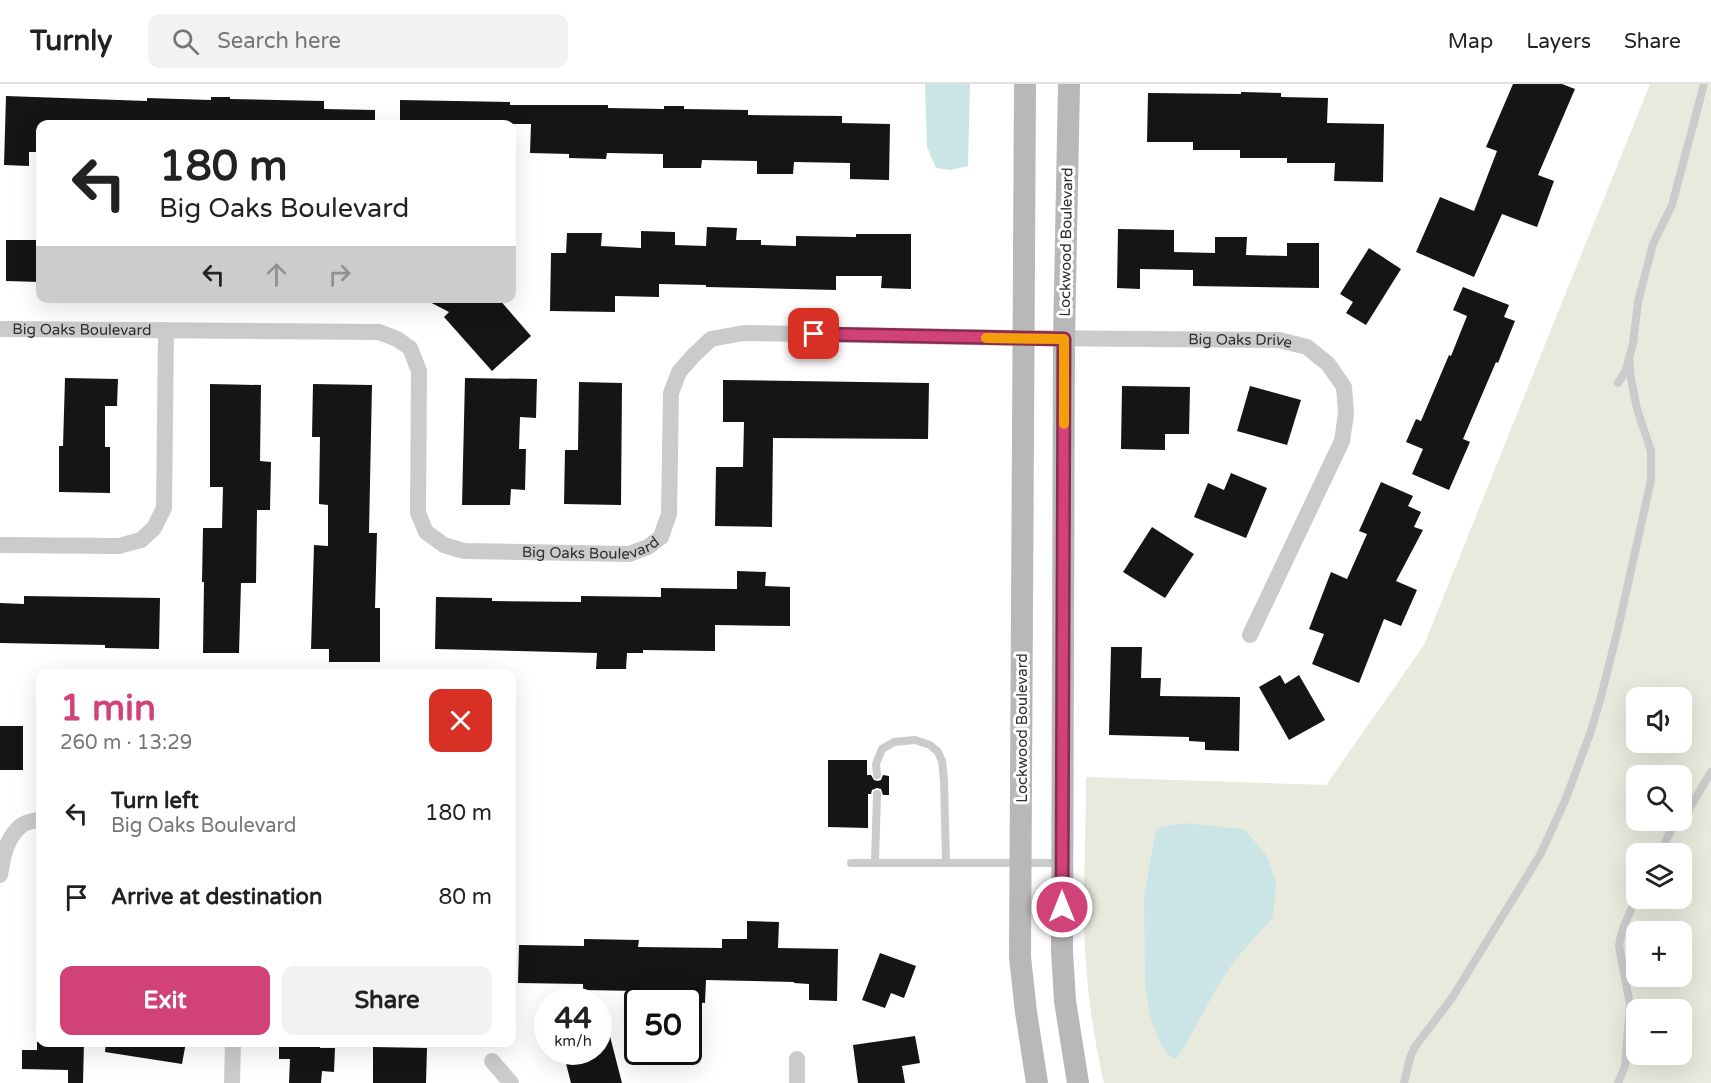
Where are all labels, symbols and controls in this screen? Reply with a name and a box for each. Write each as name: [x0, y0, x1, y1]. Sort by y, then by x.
search box: [148, 14, 568, 68]
text: Turnly: [30, 24, 112, 58]
icon: search: [169, 25, 202, 58]
text: Search here: [217, 28, 341, 54]
text: Map: [1448, 29, 1493, 54]
text: Layers: [1526, 29, 1591, 54]
text: Share: [1624, 29, 1681, 54]
text: 180 m: [159, 141, 288, 192]
icon: left: [60, 144, 138, 222]
street label: Lockwood Boulevard: [1056, 167, 1076, 317]
text: Big Oaks Boulevard: [159, 192, 409, 225]
icon: left: [197, 258, 230, 291]
icon: ahead: [260, 258, 293, 291]
icon: right: [323, 258, 356, 291]
pin: [788, 308, 839, 359]
icon: arrive: [797, 317, 830, 350]
street label: Big Oaks Boulevard: [12, 320, 152, 339]
street label: Big Oaks Drive: [1188, 330, 1294, 352]
street label: Big Oaks Boulevard: [522, 533, 663, 563]
street label: Lockwood Boulevard: [1013, 653, 1031, 803]
text: 1 min: [60, 687, 156, 730]
map controls: [1626, 687, 1692, 1065]
button: sound: [1626, 687, 1692, 753]
button: close: [429, 689, 492, 752]
text: 260 m · 13:29: [60, 731, 192, 755]
button: search: [1626, 765, 1692, 831]
text: Turn left: [111, 788, 199, 814]
icon: left: [60, 797, 93, 830]
text: 180 m: [425, 800, 492, 826]
text: Big Oaks Boulevard: [111, 814, 296, 838]
button: layers: [1626, 843, 1692, 909]
position arrow: [1030, 875, 1094, 939]
icon: arrive: [60, 881, 93, 914]
text: Arrive at destination: [111, 884, 322, 910]
text: 80 m: [438, 884, 492, 910]
button: +: [1626, 921, 1692, 987]
button: Exit: [60, 966, 270, 1035]
button: Share: [282, 966, 492, 1035]
speed limit sign: 50: [624, 987, 702, 1065]
button: −: [1626, 999, 1692, 1065]
text: 44: [554, 1000, 592, 1037]
text: km/h: [554, 1032, 592, 1050]

